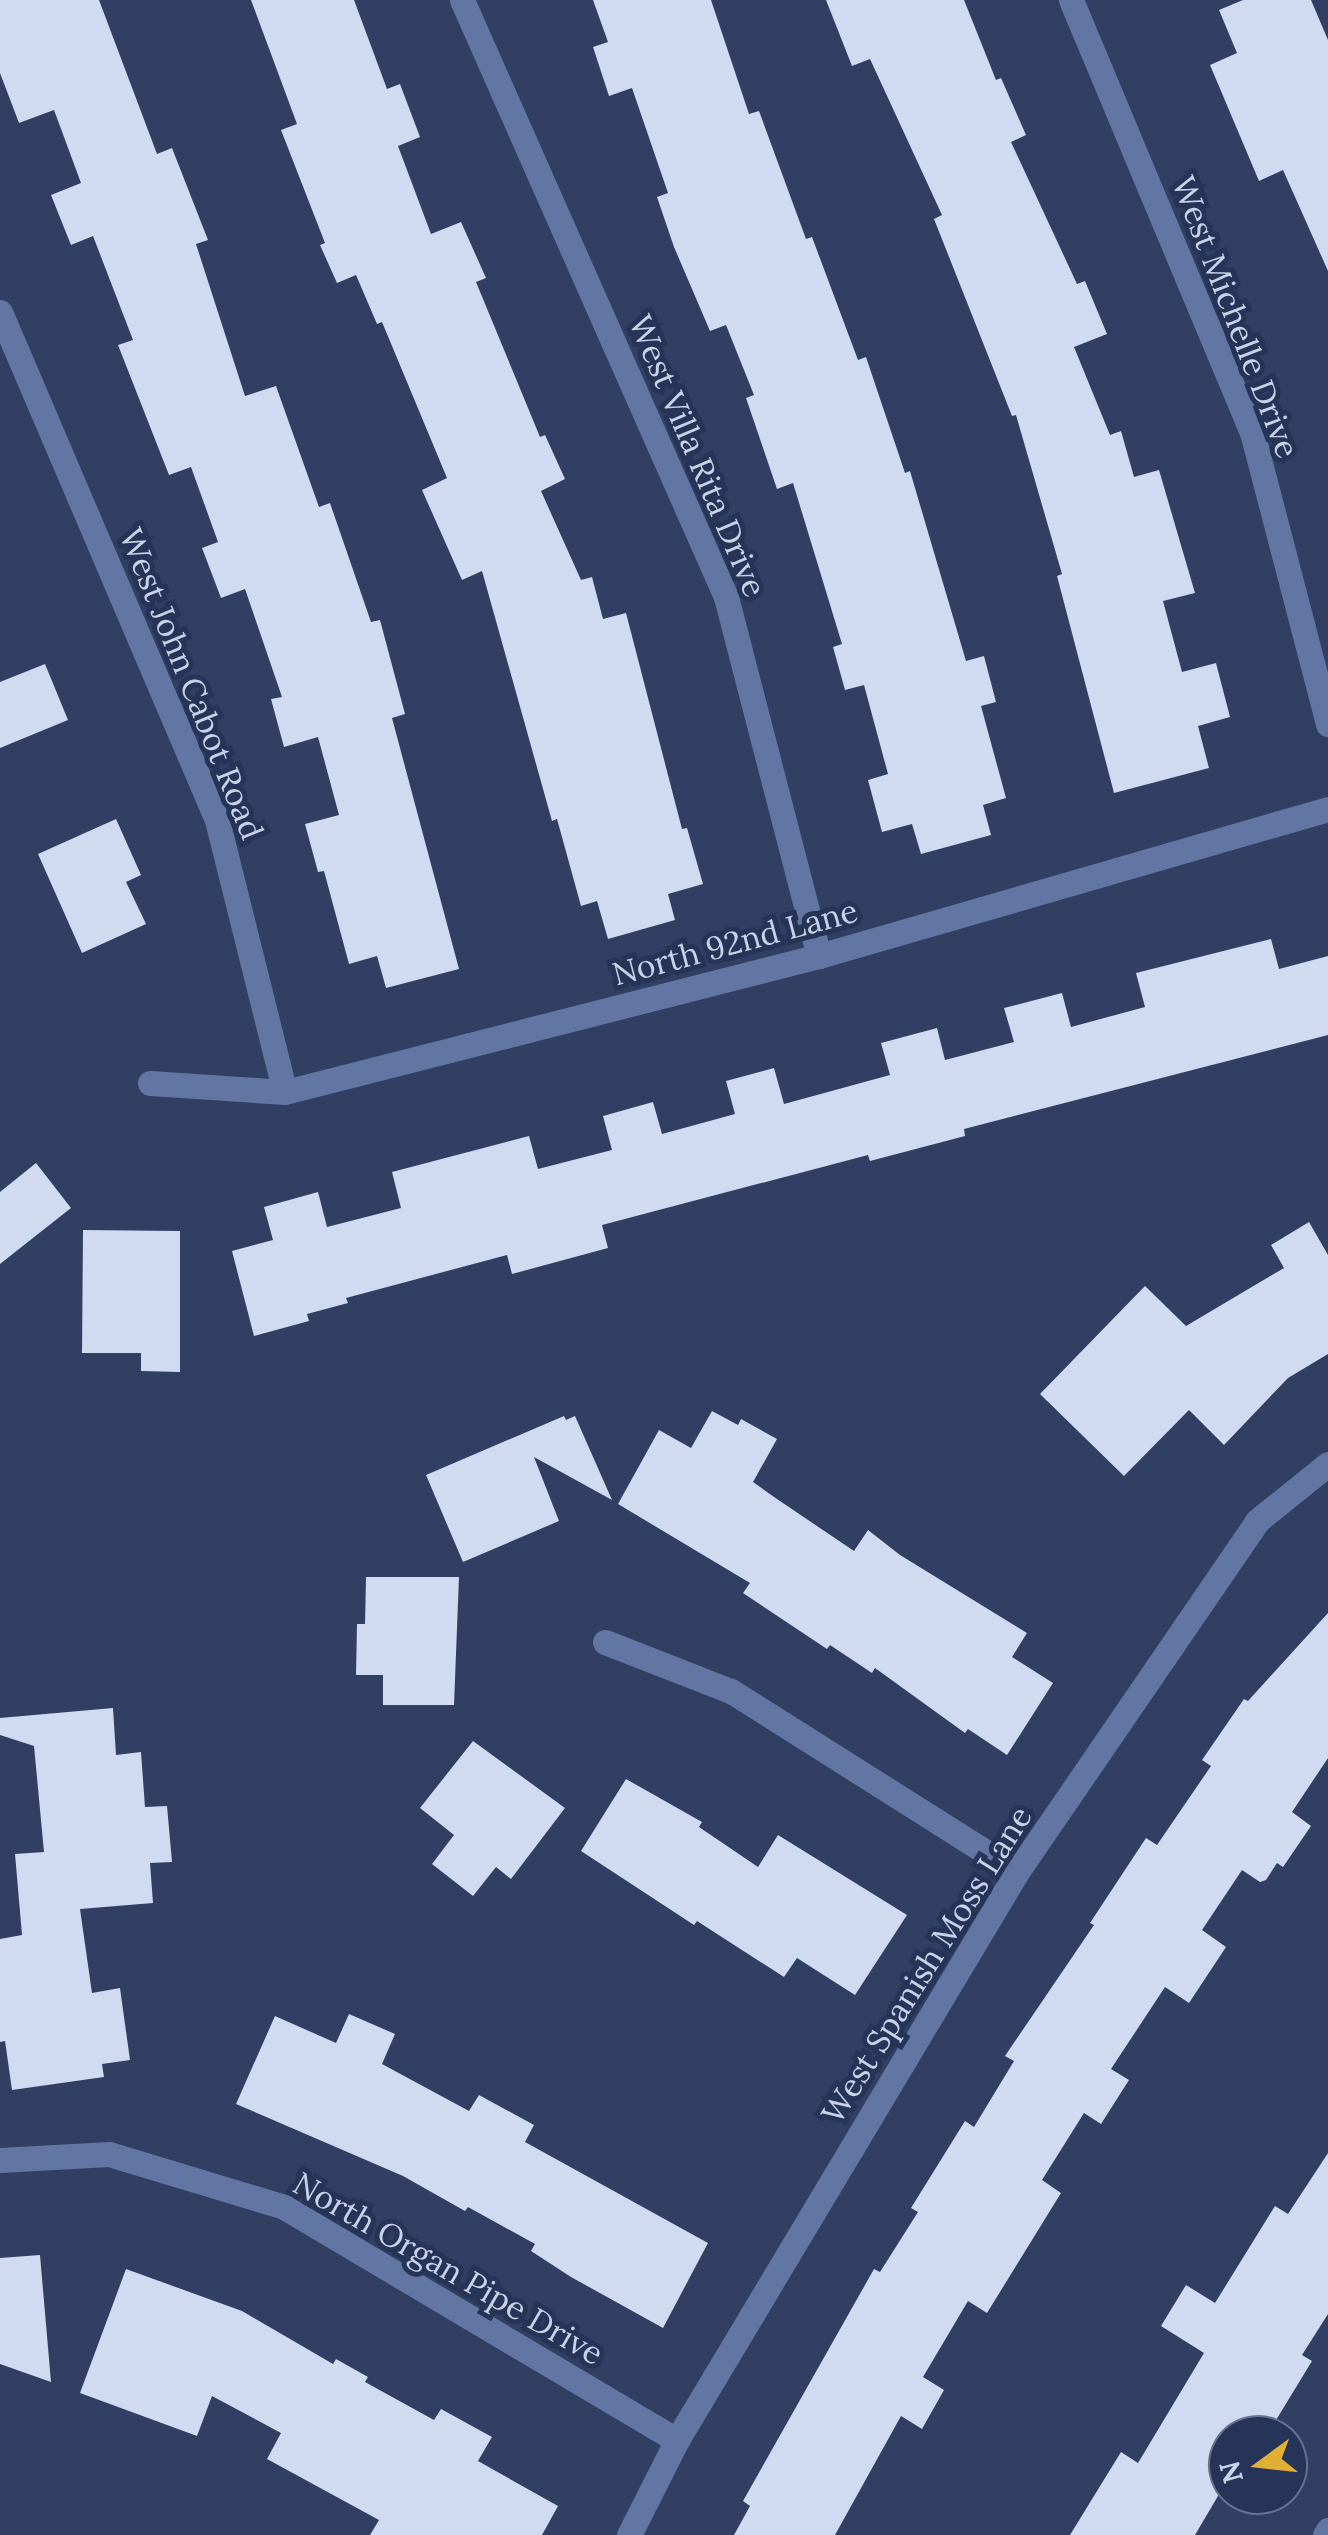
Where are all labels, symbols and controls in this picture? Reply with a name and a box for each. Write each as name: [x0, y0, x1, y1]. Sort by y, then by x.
street label: West Michelle Drive: [1164, 171, 1306, 463]
street label: West Villa Rita Drive: [620, 309, 774, 603]
street label: West John Cabot Road: [111, 523, 271, 845]
street label: North 92nd Lane: [608, 892, 862, 994]
street label: West Spanish Moss Lane: [814, 1799, 1040, 2131]
street label: North Organ Pipe Drive: [286, 2165, 610, 2373]
north arrow: [1208, 2415, 1308, 2515]
text: N: [1211, 2457, 1251, 2487]

